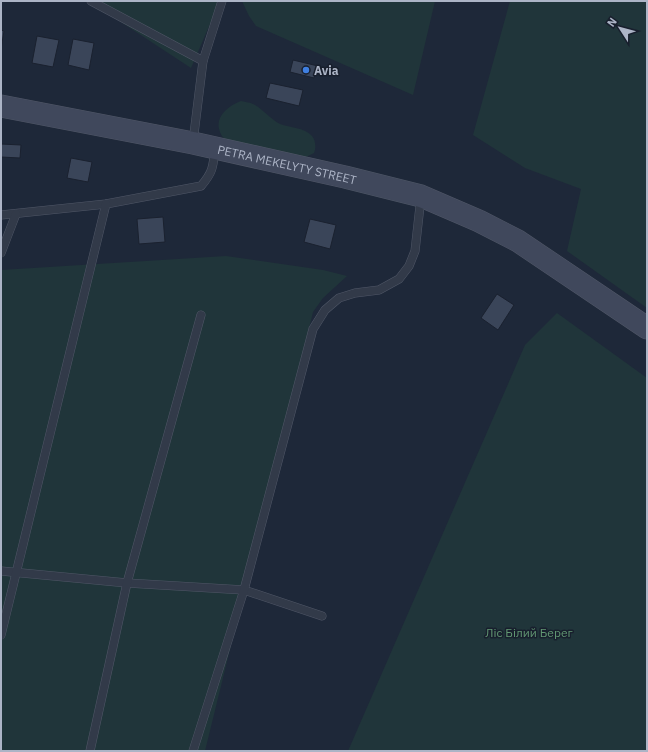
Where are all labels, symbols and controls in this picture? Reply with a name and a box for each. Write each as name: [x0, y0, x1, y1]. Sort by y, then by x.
north arrow: [600, 8, 640, 48]
text: N: [604, 15, 620, 29]
place label: Avia: [314, 63, 339, 78]
marker: Avia: [301, 65, 311, 75]
street label: PETRA MEKELYTY STREET: [216, 141, 358, 187]
park label: Ліс Білий Берег: [485, 625, 573, 640]

